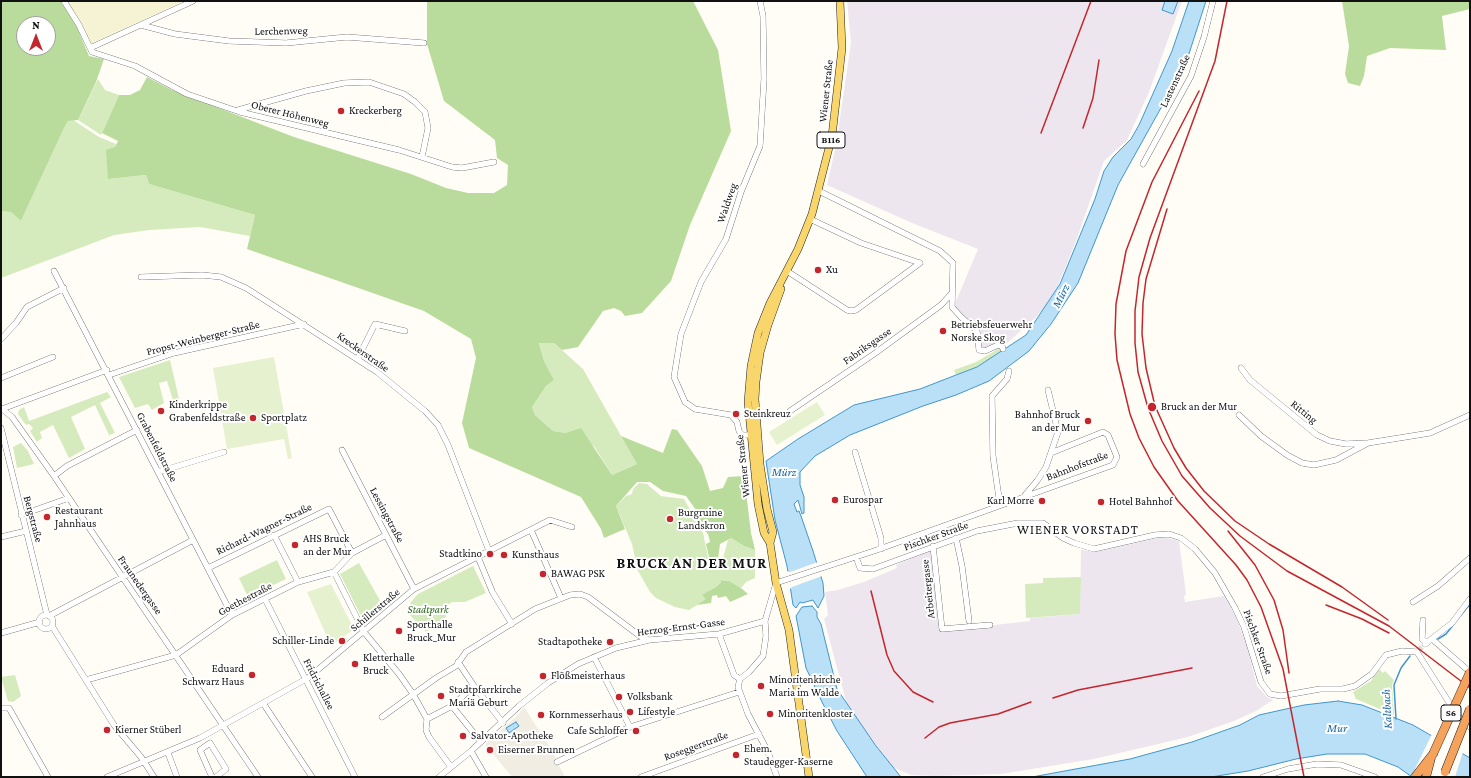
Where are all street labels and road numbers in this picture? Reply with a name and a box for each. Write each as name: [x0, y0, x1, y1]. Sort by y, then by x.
street label: Lerchenweg: [254, 24, 308, 38]
street label: Lastenstraße: [1157, 52, 1193, 110]
street label: Wiener Straße: [816, 59, 836, 123]
street label: Oberer Höhenweg: [250, 98, 330, 130]
road number: B116: [817, 132, 845, 148]
street label: Waldweg: [714, 181, 740, 225]
street label: Propst-Weinberger-Straße: [145, 318, 261, 358]
street label: Fabriksgasse: [840, 325, 894, 367]
street label: Kreckerstraße: [334, 329, 392, 375]
street label: Ritting: [1288, 397, 1320, 427]
street label: Grabenfeldstraße: [134, 410, 180, 484]
street label: Wiener Straße: [733, 434, 753, 498]
street label: Bahnhofstraße: [1044, 448, 1110, 484]
street label: Lessingstraße: [367, 485, 407, 545]
street label: Bergstraße: [20, 494, 46, 544]
street label: Richard-Wagner-Straße: [214, 500, 314, 558]
street label: Pischker Straße: [902, 518, 970, 554]
street label: Fraunedergasse: [115, 553, 165, 617]
street label: Arbeitergasse: [918, 559, 938, 619]
street label: Goethestraße: [216, 579, 274, 619]
street label: Schillerstraße: [348, 585, 402, 635]
street label: Pischker Straße: [1240, 608, 1276, 676]
street label: Herzog-Ernst-Gasse: [636, 615, 726, 639]
street label: Fridrichallee: [300, 656, 338, 712]
road number: S6: [1441, 705, 1461, 721]
street label: Roseggerstraße: [662, 728, 730, 764]

